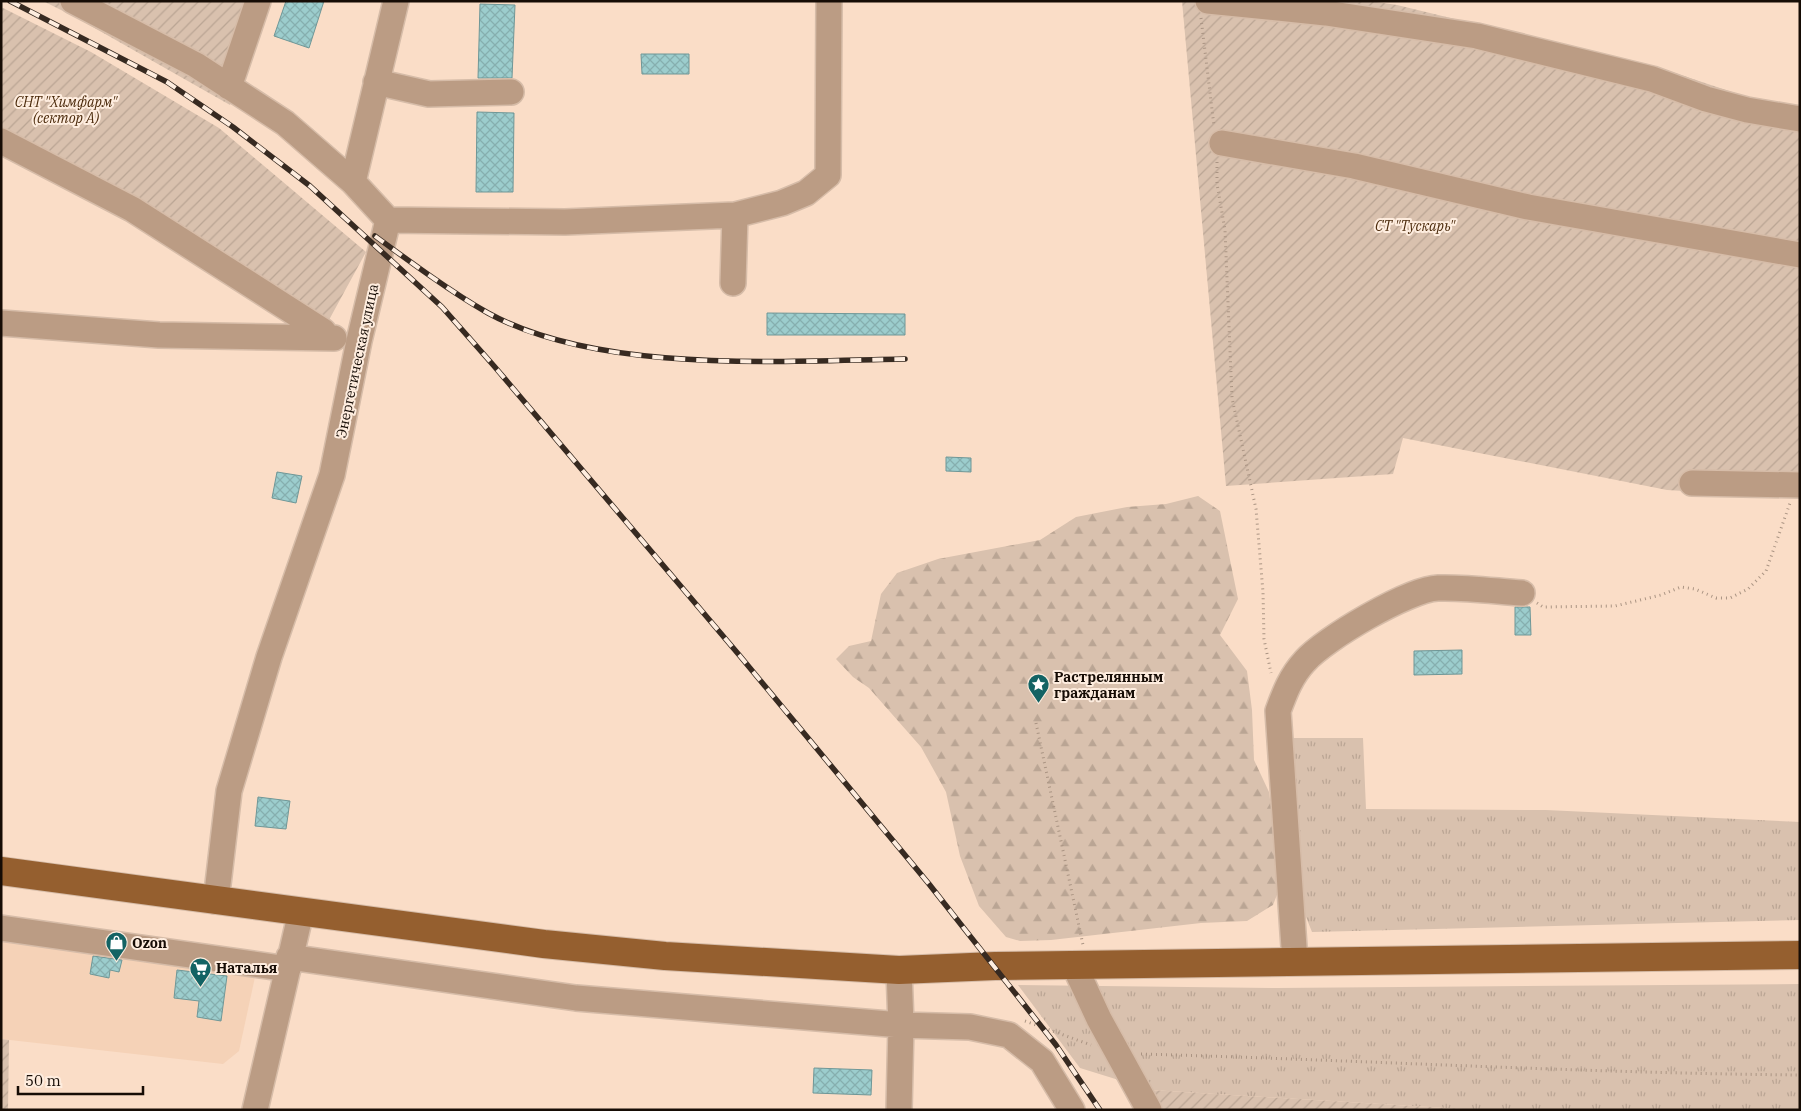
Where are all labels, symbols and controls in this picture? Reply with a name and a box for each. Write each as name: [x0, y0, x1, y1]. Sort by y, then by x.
park label: СНТ "Химфарм" (сектор А): [15, 93, 119, 127]
park label: СТ "Тускарь": [1375, 217, 1456, 235]
street label: Энергетическая улица: [332, 282, 382, 440]
place label: Растрелянным гражданам: [1054, 668, 1163, 702]
place icon: Растрелянным гражданам: [1026, 673, 1050, 704]
shop icon: Ozon: [104, 931, 128, 962]
place label: Ozon: [132, 934, 167, 952]
supermarket icon: Наталья: [188, 956, 212, 987]
place label: Наталья: [216, 959, 278, 977]
scale bar: [18, 1064, 142, 1096]
text: 50 m: [25, 1071, 61, 1090]

